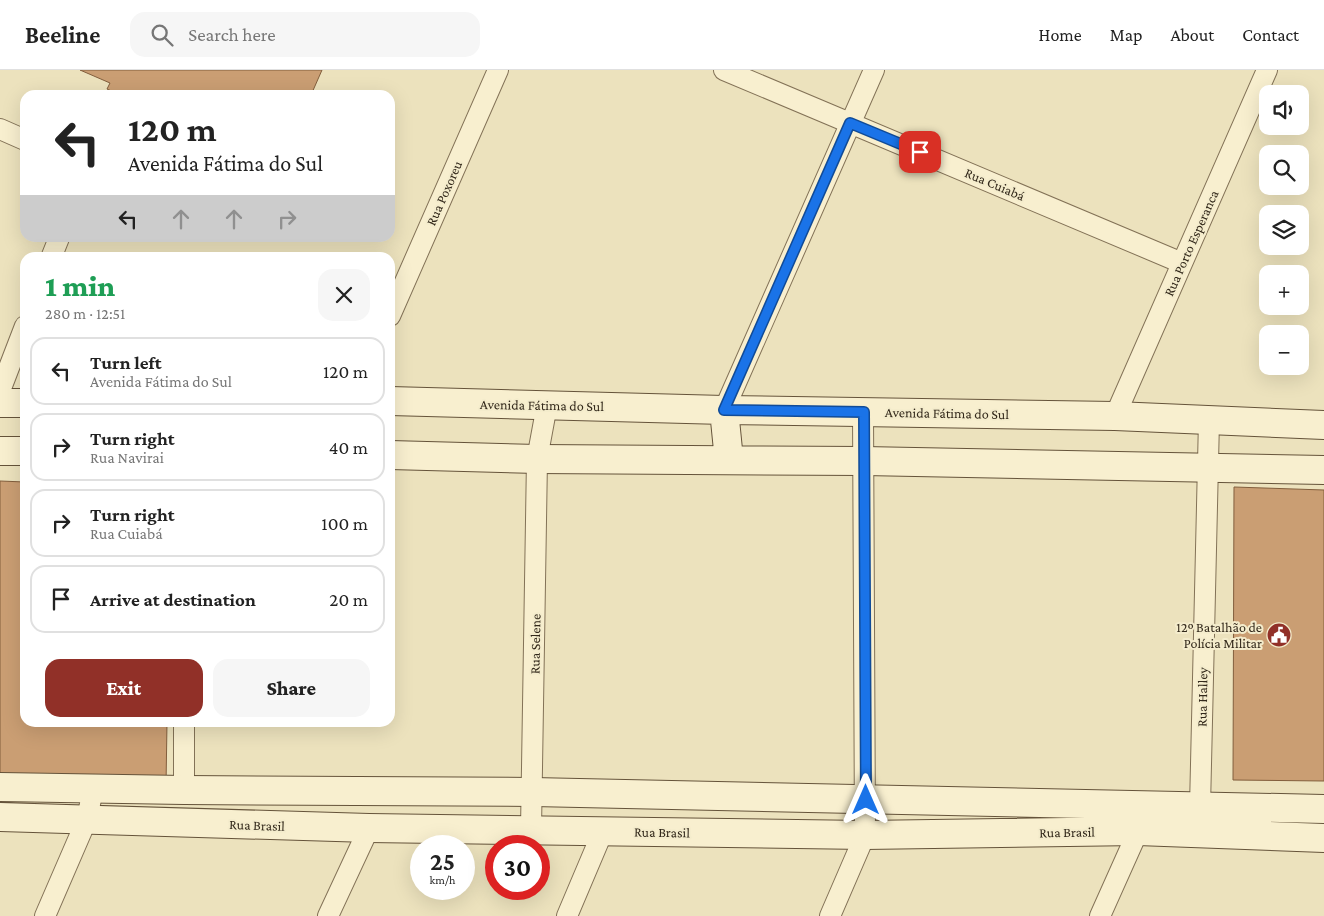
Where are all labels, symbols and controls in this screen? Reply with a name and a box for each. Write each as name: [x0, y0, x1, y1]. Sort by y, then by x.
search box: [130, 12, 480, 57]
text: Beeline: [25, 21, 100, 48]
icon: search: [148, 21, 176, 49]
text: Search here: [188, 24, 276, 45]
text: Home: [1039, 25, 1082, 45]
text: Map: [1110, 25, 1142, 45]
text: About: [1170, 25, 1214, 45]
text: Contact: [1242, 25, 1299, 45]
map controls: [1259, 85, 1309, 375]
button: sound: [1259, 85, 1309, 135]
icon: left: [45, 110, 110, 175]
text: 120 m: [128, 110, 217, 149]
pin: [899, 131, 941, 173]
icon: arrive: [906, 138, 934, 166]
button: search: [1259, 145, 1309, 195]
text: Avenida Fátima do Sul: [128, 151, 323, 176]
street label: Rua Poxoreu: [423, 158, 466, 228]
street label: Rua Cuiabá: [963, 164, 1028, 204]
street label: Rua Porto Esperanca: [1160, 187, 1222, 299]
icon: left: [114, 205, 142, 233]
icon: ahead: [167, 205, 195, 233]
icon: ahead: [220, 205, 248, 233]
icon: right: [273, 205, 301, 233]
button: layers: [1259, 205, 1309, 255]
button: +: [1259, 265, 1309, 315]
text: 1 min: [45, 269, 115, 302]
button: close: [318, 269, 370, 321]
text: 280 m · 12:51: [45, 305, 125, 322]
button: −: [1259, 325, 1309, 375]
text: Turn left: [90, 352, 162, 373]
icon: left: [47, 357, 75, 385]
text: 120 m: [323, 361, 368, 382]
text: Avenida Fátima do Sul: [90, 373, 232, 390]
street label: Avenida Fátima do Sul: [480, 396, 605, 414]
street label: Avenida Fátima do Sul: [885, 404, 1010, 422]
text: Turn right: [90, 428, 175, 449]
icon: right: [47, 433, 75, 461]
text: 40 m: [329, 437, 368, 458]
text: Rua Navirai: [90, 449, 164, 466]
text: Turn right: [90, 504, 175, 525]
icon: right: [47, 509, 75, 537]
text: 100 m: [321, 513, 368, 534]
text: Rua Cuiabá: [90, 525, 163, 542]
icon: arrive: [47, 585, 75, 613]
text: Arrive at destination: [90, 589, 256, 610]
text: 20 m: [329, 589, 368, 610]
street label: Rua Selene: [526, 614, 544, 674]
place label: 12º Batalhão de Polícia Militar: [1176, 619, 1262, 651]
public building icon: 12º Batalhão de Polícia Militar: [1266, 622, 1292, 648]
button: Exit: [45, 659, 203, 717]
button: Share: [213, 659, 370, 717]
street label: Rua Halley: [1193, 666, 1211, 727]
position arrow: [839, 773, 891, 825]
street label: Rua Brasil: [229, 816, 285, 834]
street label: Rua Brasil: [634, 824, 690, 840]
street label: Rua Brasil: [1039, 824, 1095, 840]
speed limit sign: 30: [485, 835, 550, 900]
text: 25: [430, 848, 455, 875]
text: km/h: [430, 873, 455, 887]

